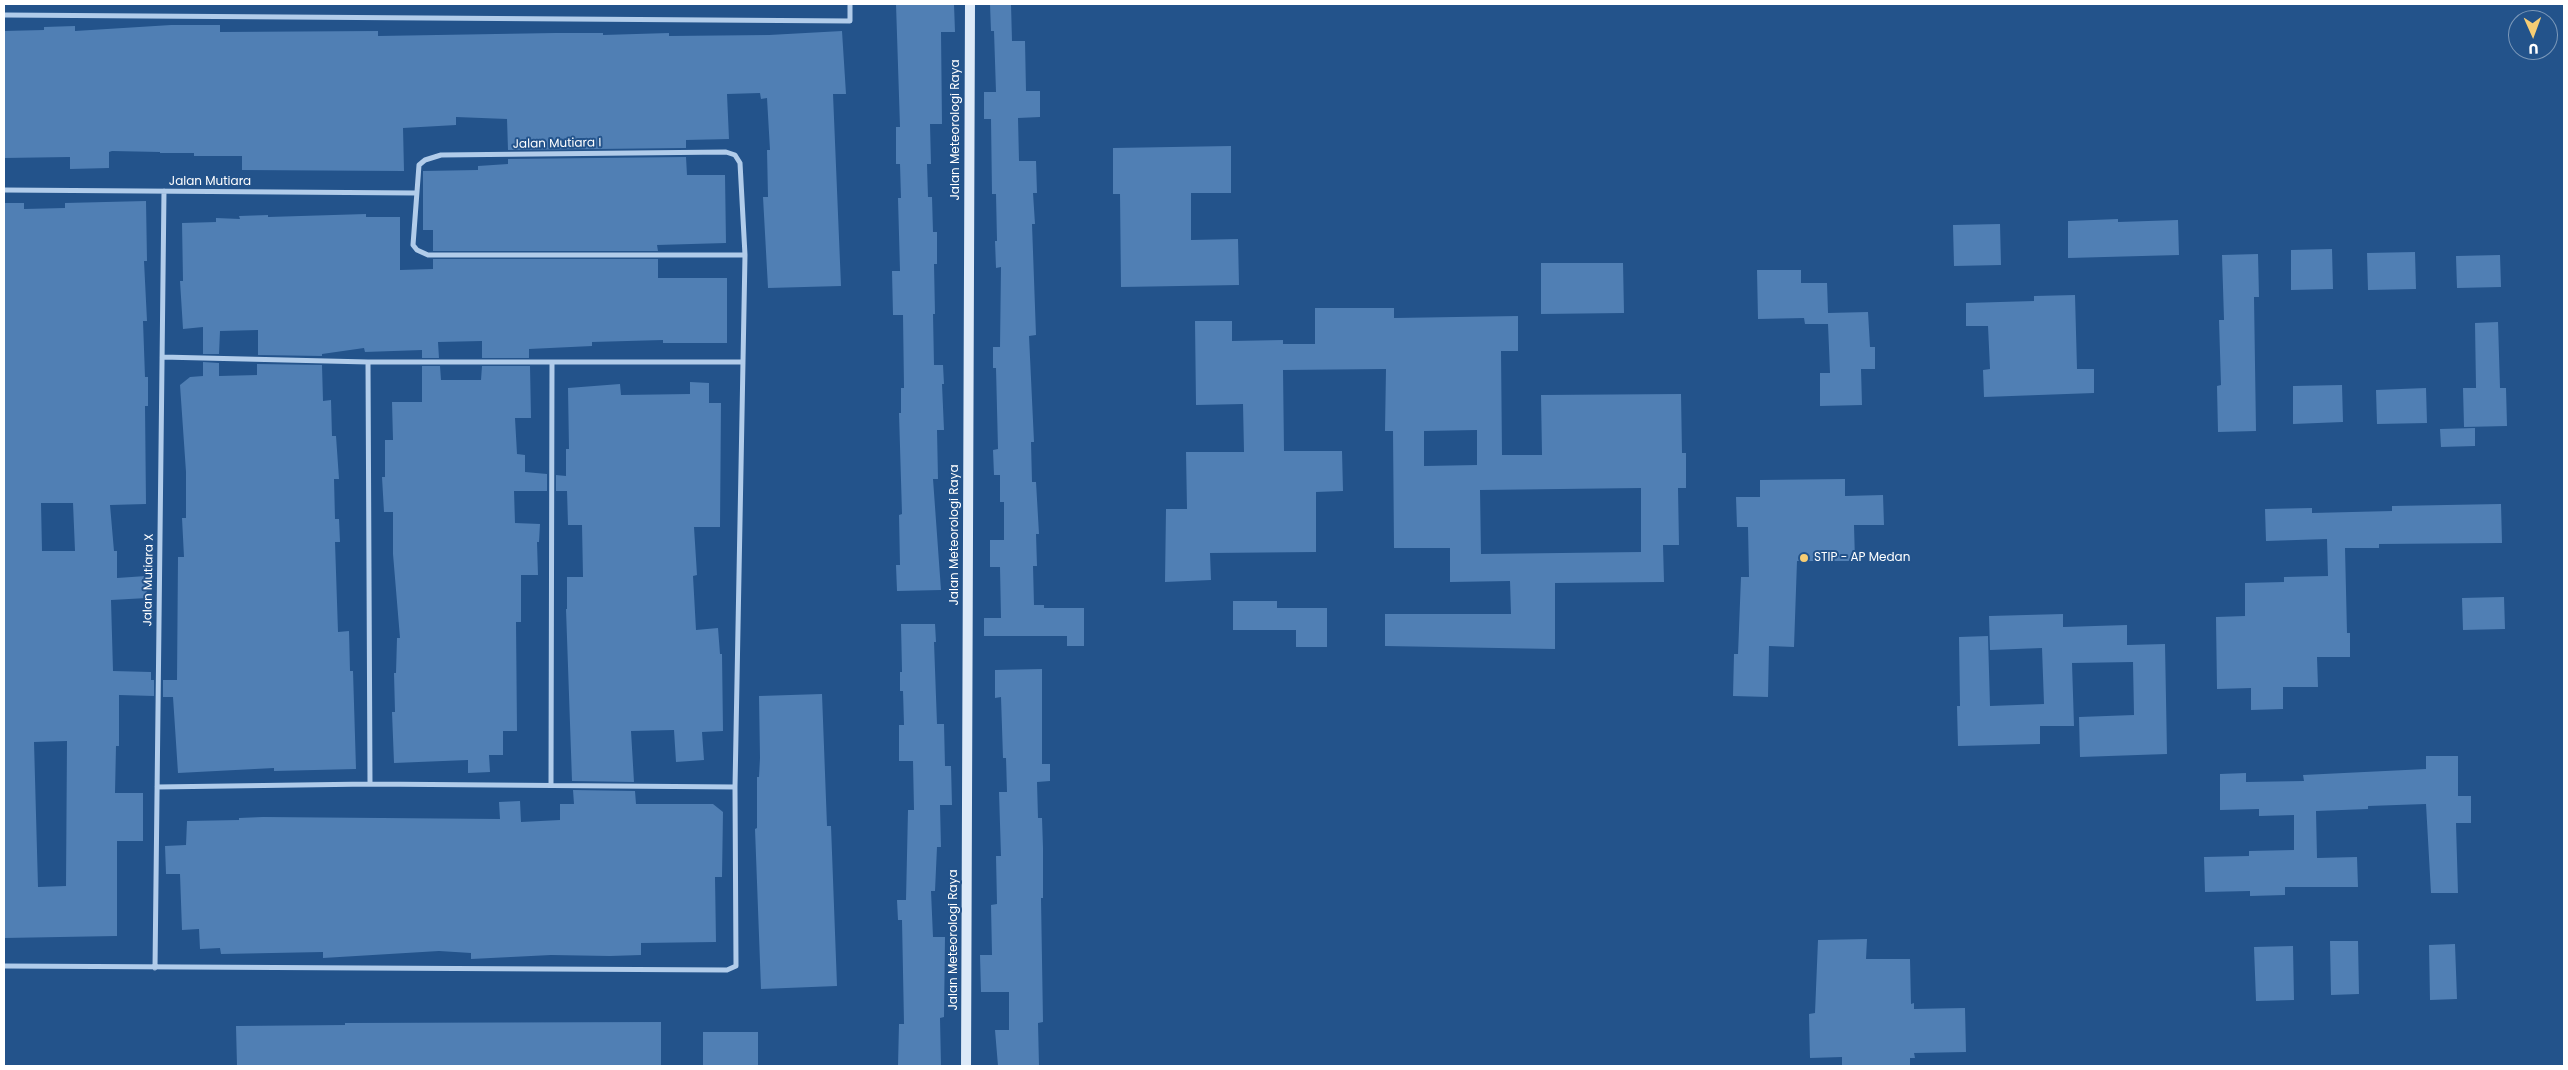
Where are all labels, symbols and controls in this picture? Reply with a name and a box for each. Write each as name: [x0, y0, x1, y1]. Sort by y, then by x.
north arrow: [2508, 10, 2558, 60]
text: U: [2528, 39, 2539, 59]
street label: Jalan Meteorologi Raya: [949, 59, 963, 201]
street label: Jalan Mutiara I: [513, 136, 601, 152]
street label: Jalan Mutiara: [169, 175, 251, 189]
street label: Jalan Meteorologi Raya: [948, 464, 962, 606]
street label: Jalan Mutiara X: [141, 533, 157, 627]
place label: STIP - AP Medan: [1814, 551, 1910, 565]
marker: STIP - AP Medan: [1798, 552, 1810, 564]
street label: Jalan Meteorologi Raya: [947, 869, 961, 1011]

